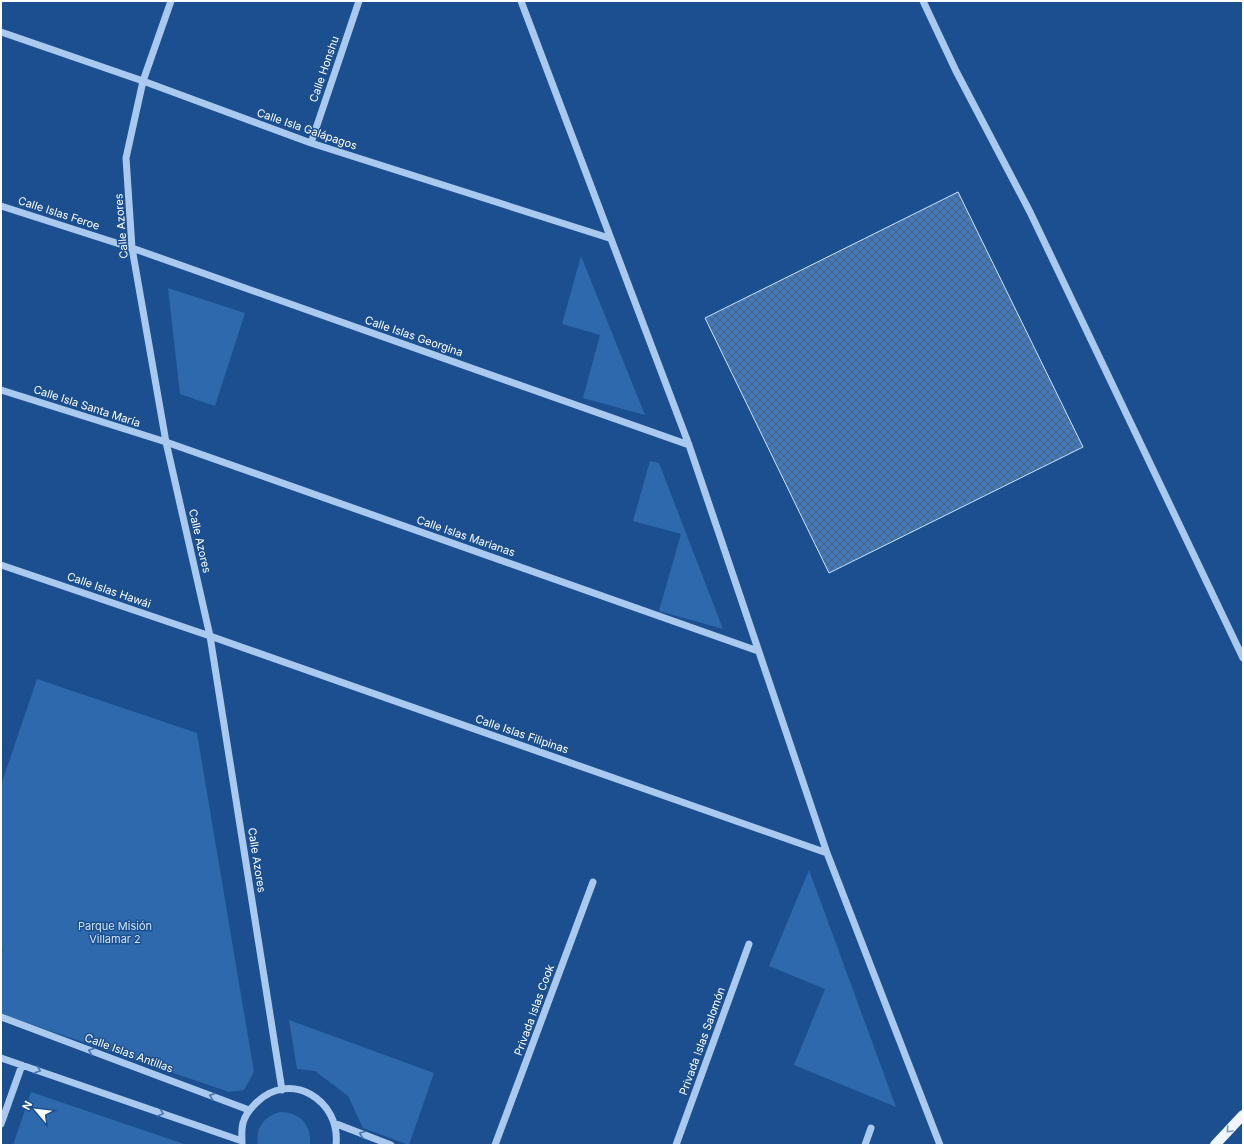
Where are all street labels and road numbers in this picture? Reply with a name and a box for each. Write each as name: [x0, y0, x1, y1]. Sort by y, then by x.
street label: Calle Honshu: [306, 34, 342, 104]
street label: Calle Isla Galápagos: [255, 105, 359, 153]
street label: Calle Islas Feroe: [16, 193, 102, 233]
street label: Calle Azores: [111, 193, 131, 259]
street label: Calle Islas Georgina: [363, 313, 465, 359]
street label: Calle Isla Santa María: [32, 382, 142, 430]
street label: Calle Azores: [186, 508, 214, 575]
street label: Calle Islas Marianas: [415, 513, 517, 559]
street label: Calle Islas Hawái: [65, 569, 153, 611]
street label: Calle Islas Filipinas: [473, 711, 571, 757]
street label: Calle Azores: [245, 827, 269, 894]
street label: Privada Islas Cook: [511, 962, 557, 1058]
street label: Privada Islas Salomón: [676, 985, 728, 1097]
street label: Calle Islas Antillas: [83, 1030, 175, 1076]

